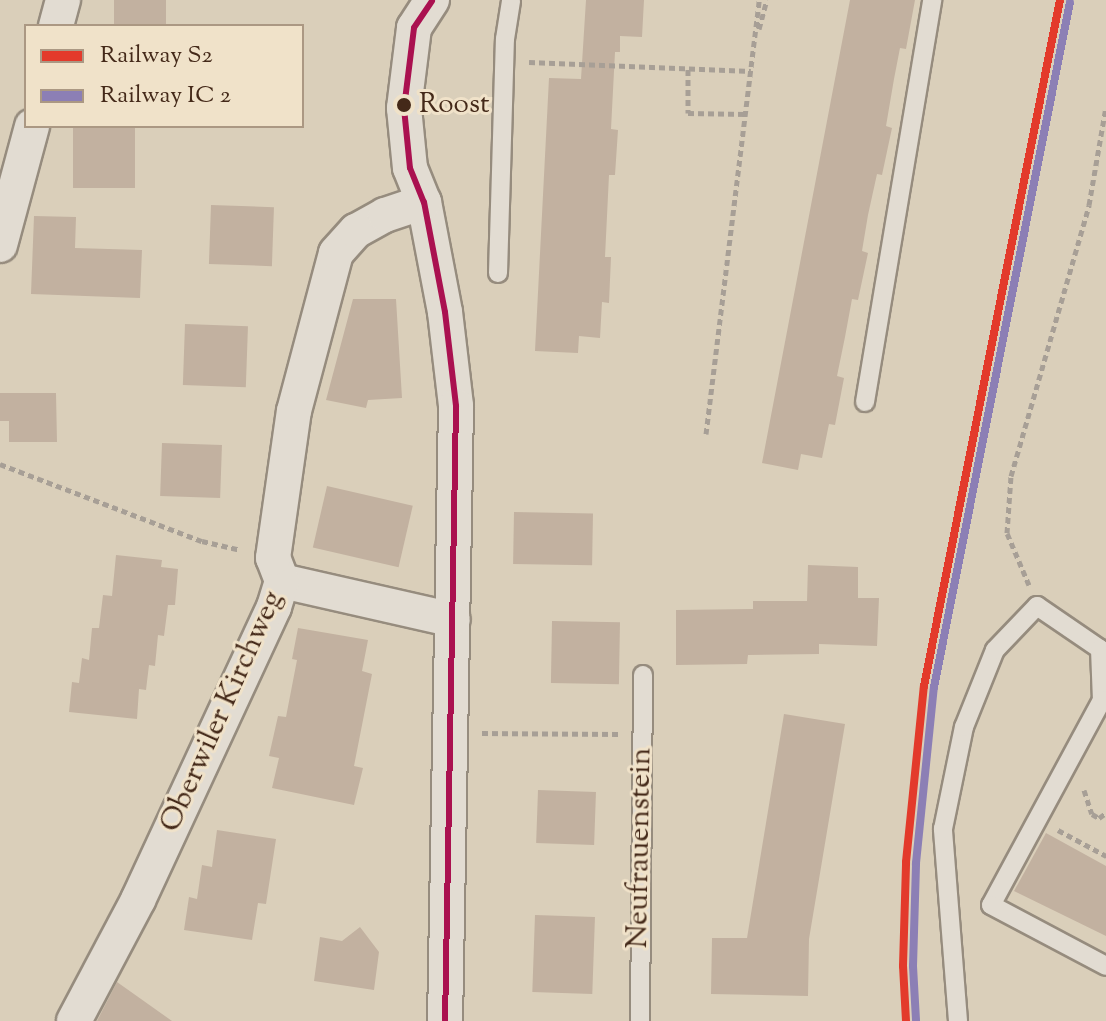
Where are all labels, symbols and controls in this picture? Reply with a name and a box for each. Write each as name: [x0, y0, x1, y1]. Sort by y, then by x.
legend: [24, 24, 304, 128]
text: Railway S2: [100, 39, 213, 73]
text: Railway IC 2: [100, 79, 231, 113]
place label: Roost: [419, 88, 490, 122]
marker: Roost: [396, 97, 412, 113]
street label: Oberwiler Kirchweg: [154, 586, 292, 838]
street label: Neufrauenstein: [621, 747, 661, 949]

